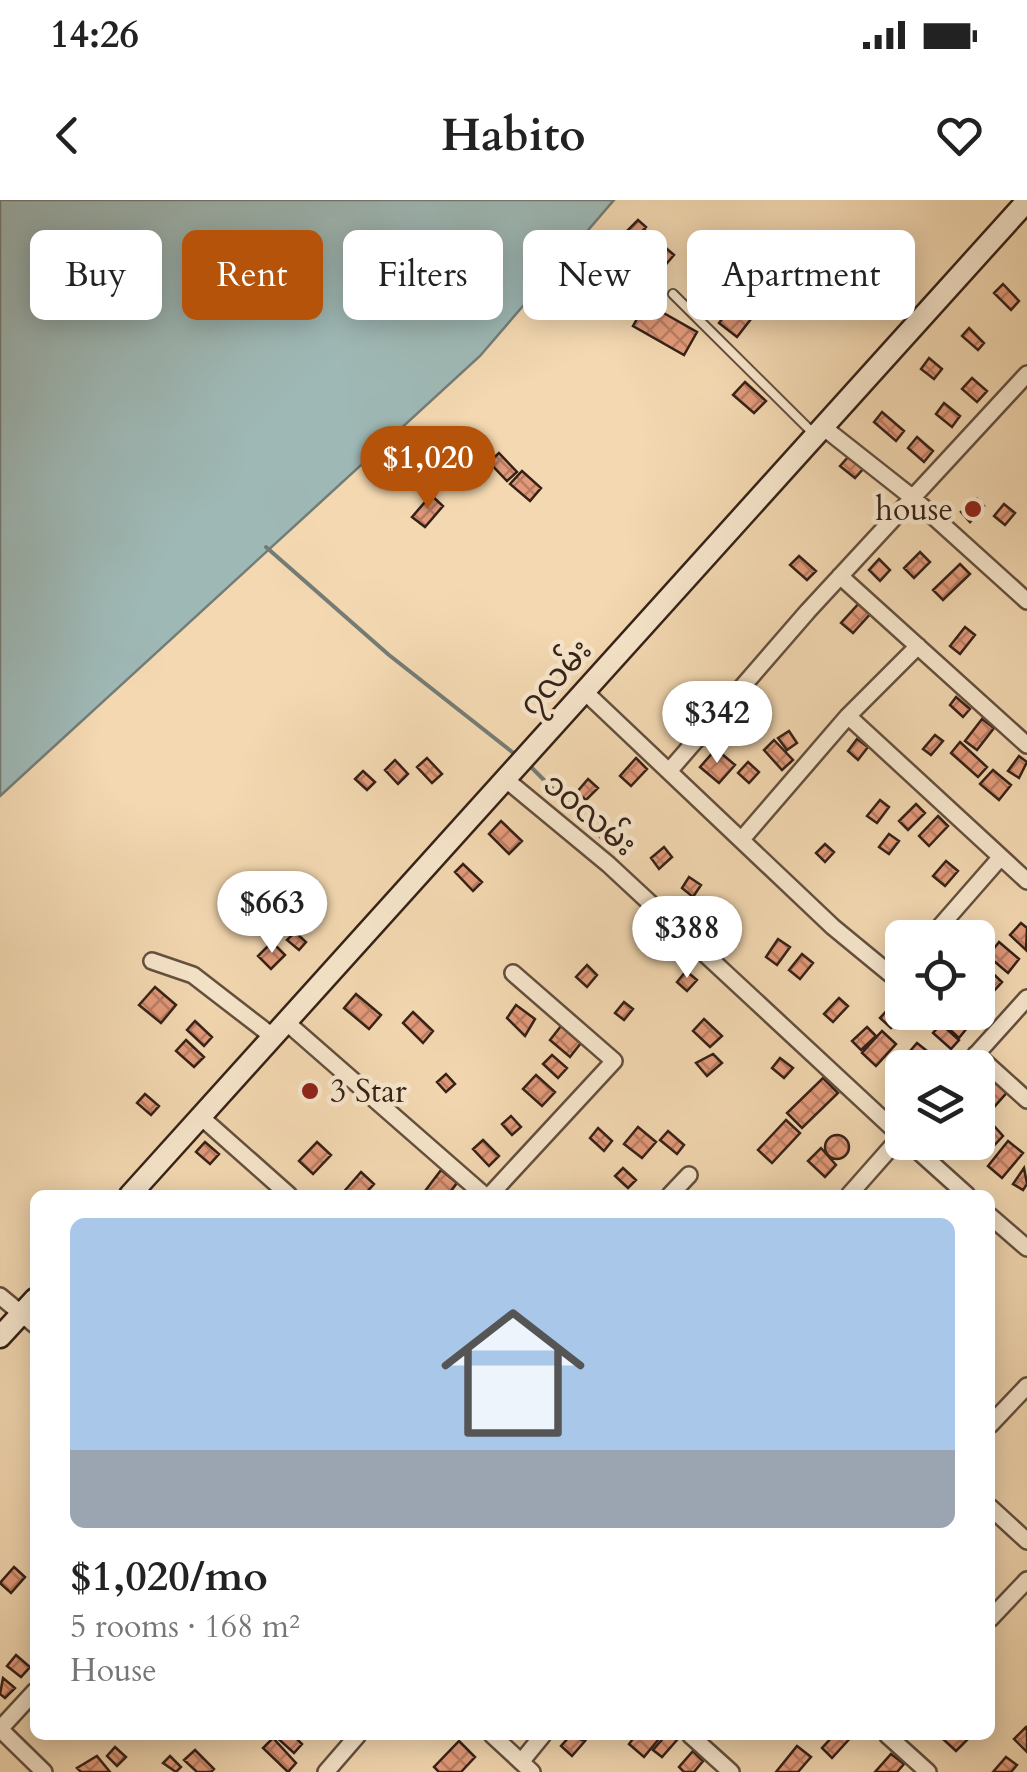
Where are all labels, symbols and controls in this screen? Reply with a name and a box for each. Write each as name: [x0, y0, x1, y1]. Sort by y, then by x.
text: 14:26: [50, 9, 139, 61]
text: Habito: [441, 105, 586, 166]
icon: back: [40, 108, 95, 163]
icon: heart: [932, 108, 987, 163]
chip: Buy: [30, 230, 162, 320]
chip: Rent: [182, 230, 323, 320]
chip: Filters: [343, 230, 503, 320]
chip: New: [523, 230, 667, 320]
chip: Apartment: [687, 230, 915, 320]
pin: $1,020: [347, 426, 509, 511]
text: $1,020: [382, 436, 474, 480]
place label: house: [875, 488, 953, 532]
marker: house: [962, 498, 984, 520]
street label: ၇လမ်း: [508, 628, 604, 728]
pin: $342: [658, 681, 776, 766]
text: $342: [684, 691, 750, 735]
street label: ၁၀လမ်း: [533, 761, 647, 867]
pin: $663: [213, 871, 331, 956]
text: $663: [239, 881, 305, 925]
pin: $388: [628, 896, 746, 981]
text: $388: [654, 906, 720, 950]
map controls: [885, 920, 995, 1160]
button: locate: [885, 920, 995, 1030]
button: layers: [885, 1050, 995, 1160]
place label: 3 Star: [330, 1070, 407, 1114]
marker: 3 Star: [299, 1080, 321, 1102]
icon: home: [423, 1283, 603, 1463]
text: $1,020/mo: [70, 1548, 268, 1605]
text: 5 rooms · 168 m²: [70, 1605, 300, 1649]
text: House: [70, 1649, 157, 1693]

